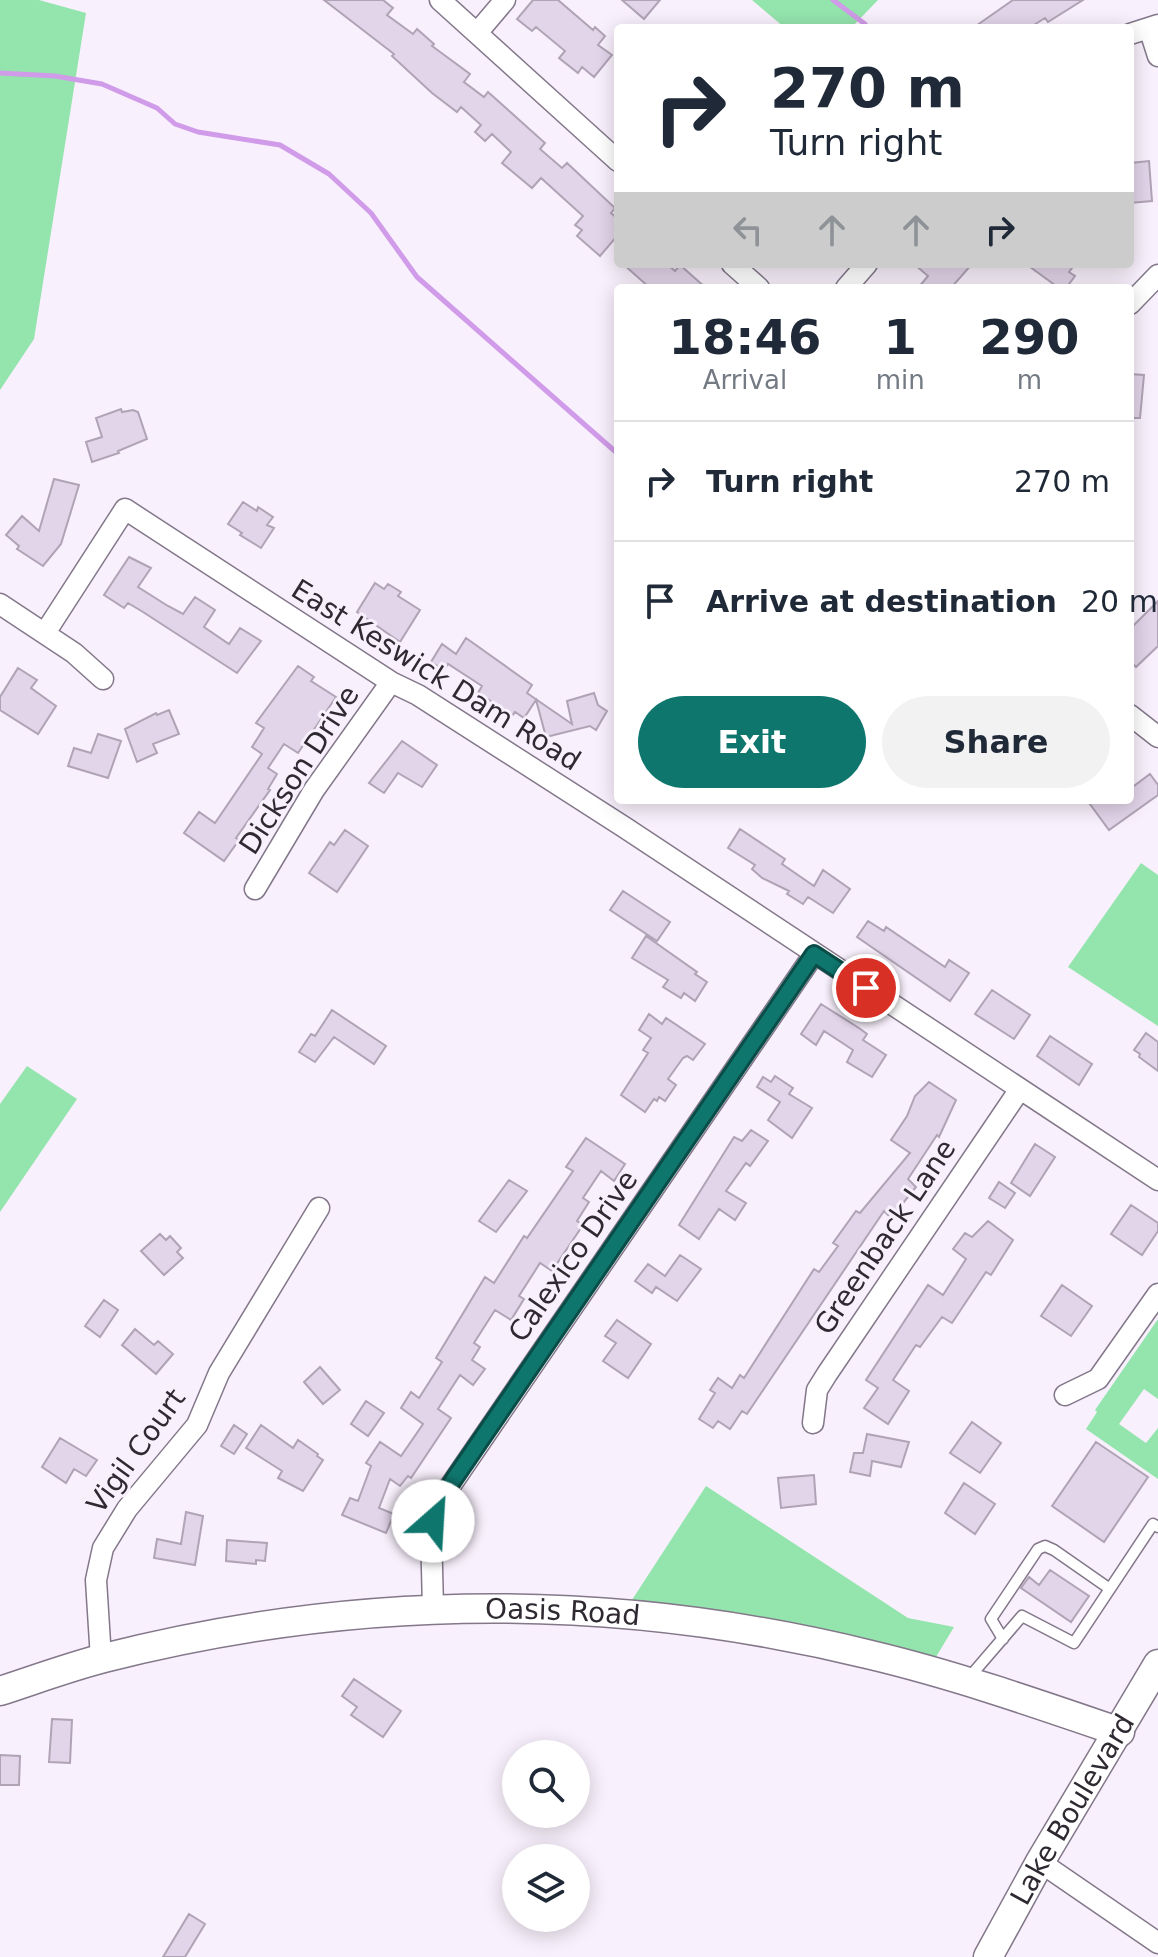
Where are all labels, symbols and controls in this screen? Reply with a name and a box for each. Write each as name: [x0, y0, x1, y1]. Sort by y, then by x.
text: 270 m: [770, 55, 965, 120]
icon: right: [638, 56, 742, 160]
text: Turn right: [770, 122, 942, 163]
icon: left: [726, 208, 770, 252]
icon: ahead: [810, 208, 854, 252]
icon: ahead: [894, 208, 938, 252]
icon: right: [978, 208, 1022, 252]
text: 18:46: [668, 309, 821, 365]
text: 1: [884, 309, 917, 365]
text: 290: [979, 309, 1079, 365]
text: Arrival: [703, 365, 787, 395]
text: min: [876, 365, 925, 395]
text: m: [1017, 365, 1042, 395]
icon: right: [638, 459, 682, 503]
text: Turn right: [706, 464, 873, 499]
text: 270 m: [1014, 464, 1110, 499]
street label: East Keswick Dam Road: [285, 572, 587, 778]
icon: arrive: [638, 579, 682, 623]
text: Arrive at destination: [706, 584, 1057, 619]
text: 20 m: [1081, 584, 1158, 619]
street label: Dickson Drive: [232, 680, 366, 860]
button: Exit: [638, 696, 866, 788]
button: Share: [882, 696, 1110, 788]
pin: [832, 954, 900, 1022]
icon: arrive: [844, 966, 888, 1010]
street label: Greenback Lane: [808, 1133, 962, 1341]
street label: Calexico Drive: [502, 1164, 644, 1348]
street label: Vigil Court: [80, 1382, 192, 1520]
position arrow: [391, 1479, 475, 1563]
street label: Oasis Road: [485, 1592, 642, 1632]
street label: Lake Boulevard: [1003, 1708, 1141, 1910]
map controls: [502, 1740, 590, 1932]
button: search: [502, 1740, 590, 1828]
button: layers: [502, 1844, 590, 1932]

